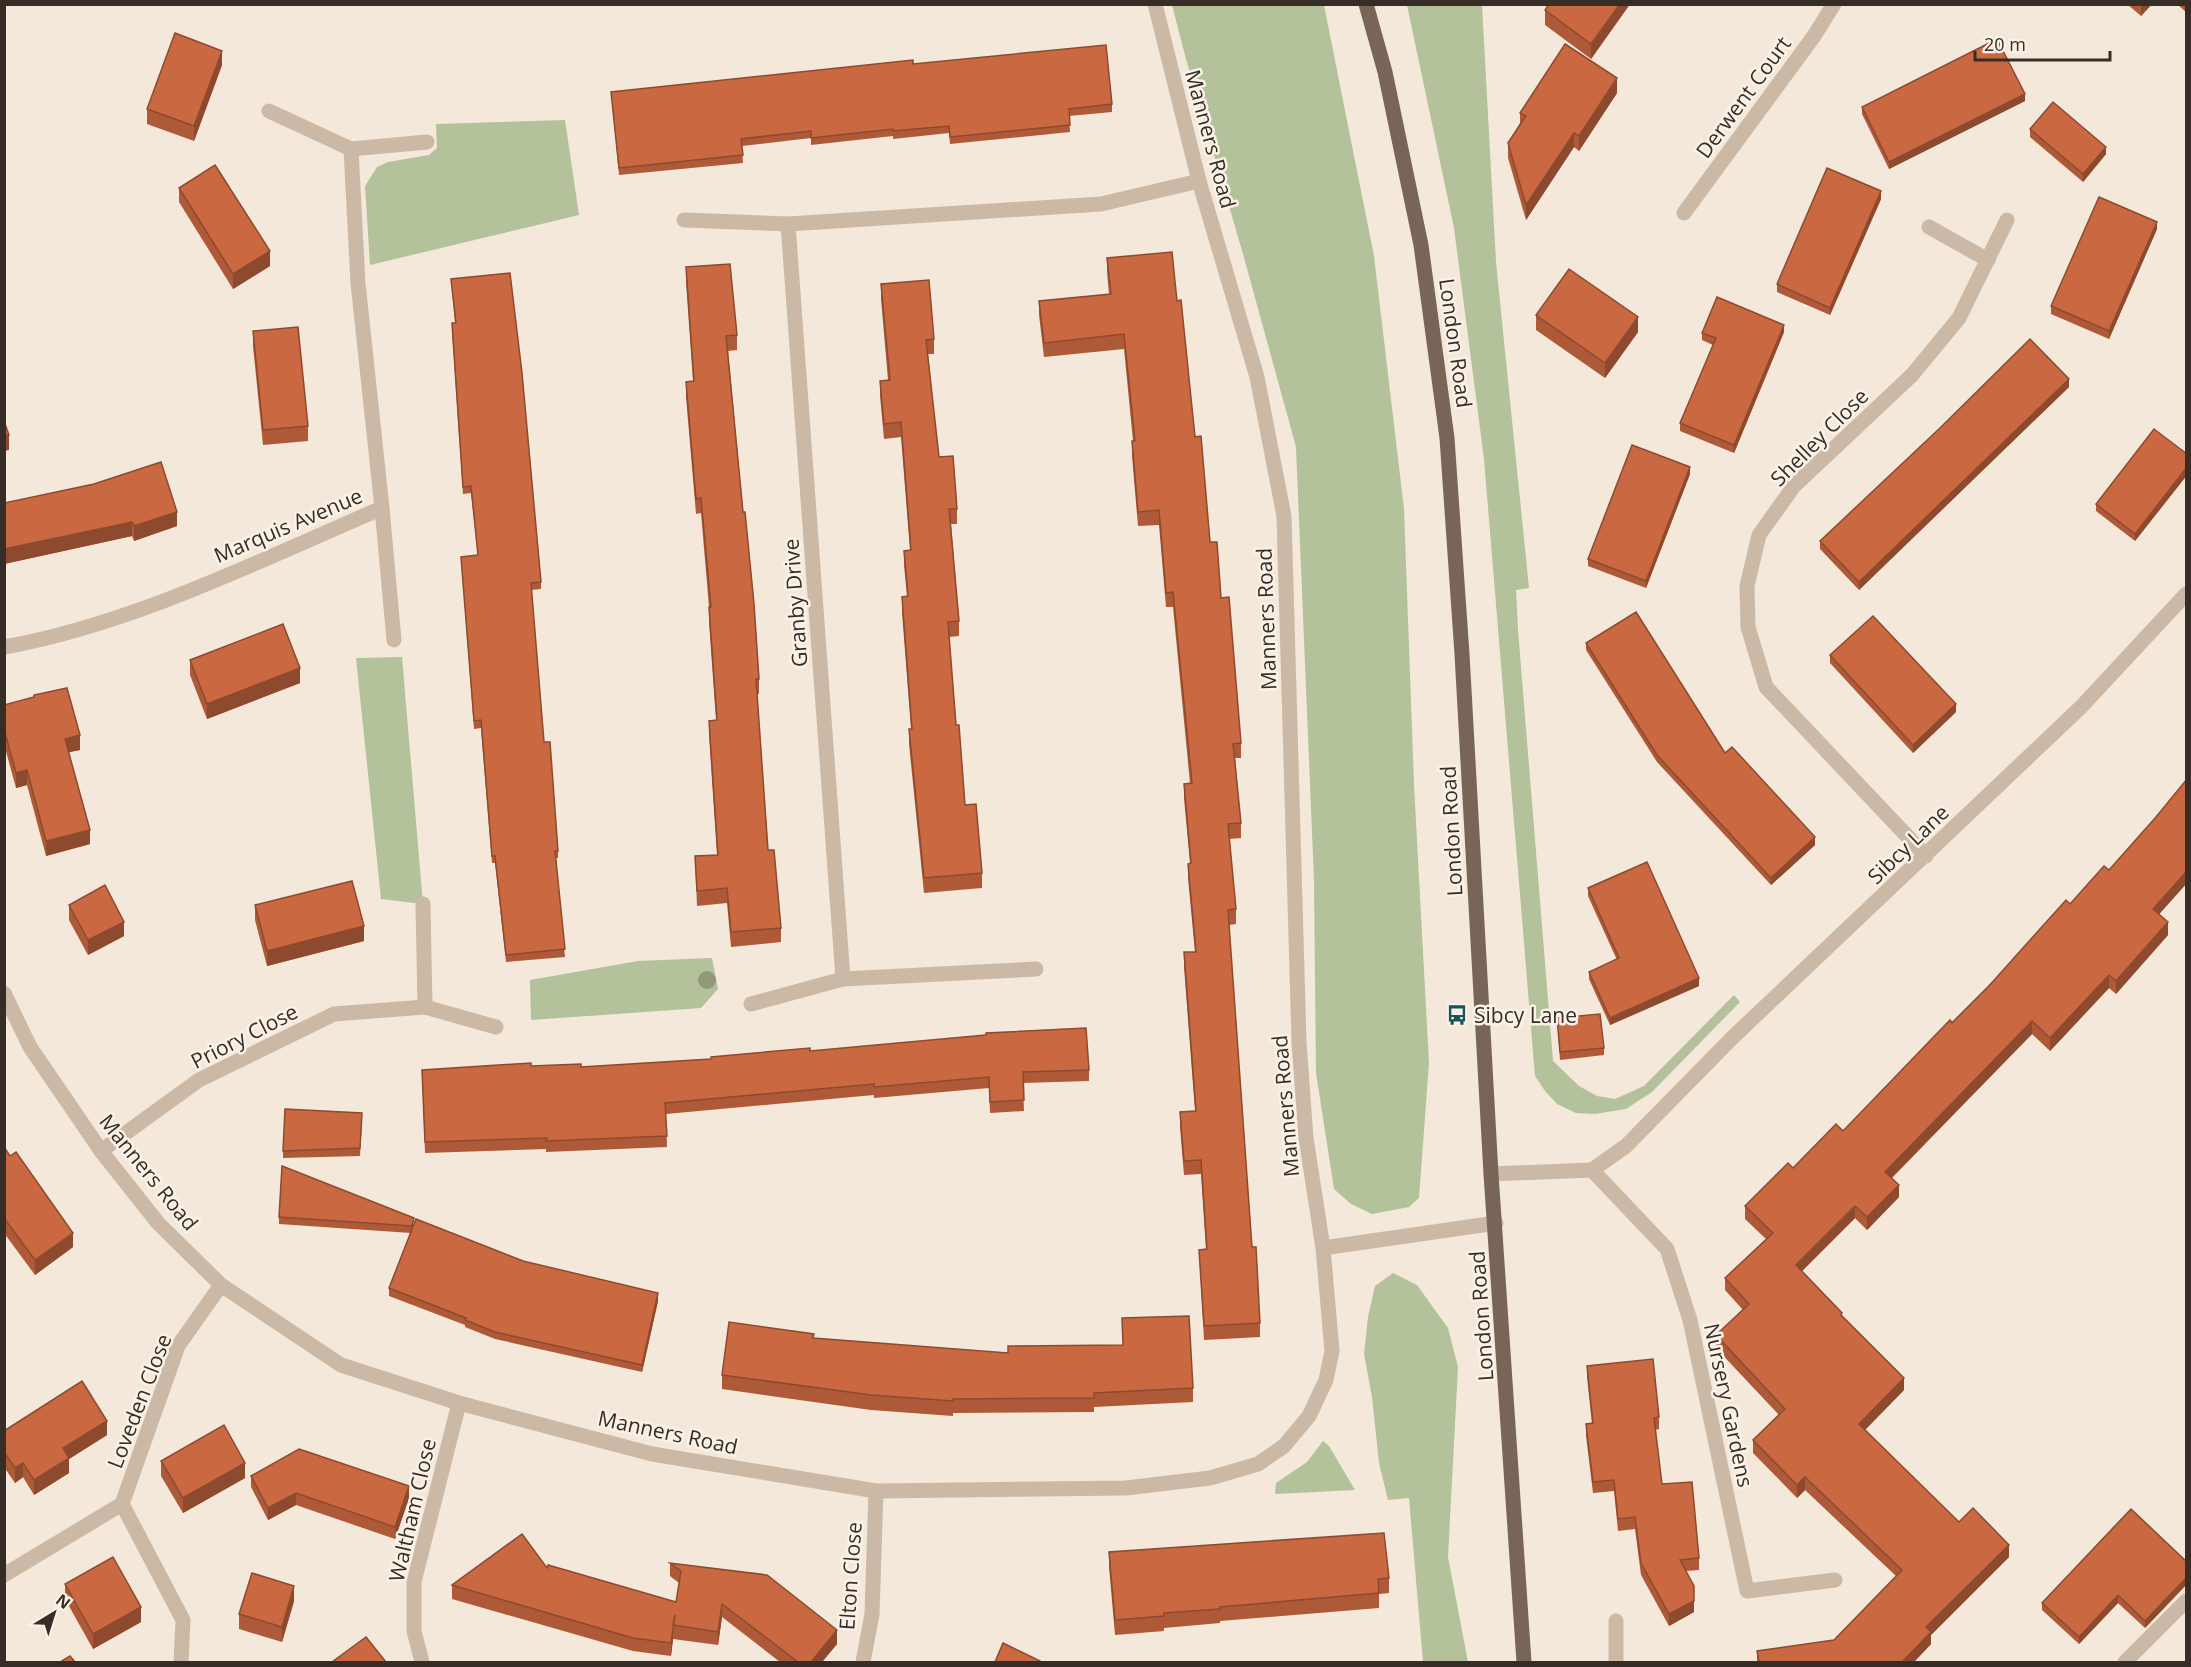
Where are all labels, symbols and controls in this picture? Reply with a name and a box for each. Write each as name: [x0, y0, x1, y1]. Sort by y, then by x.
scale bar: [1975, 24, 2110, 62]
street label: Derwent Court: [1689, 30, 1797, 164]
text: 20 m: [1984, 32, 2026, 56]
street label: Manners Road: [1179, 67, 1243, 211]
street label: London Road: [1433, 276, 1479, 410]
street label: Shelley Close: [1764, 382, 1874, 492]
street label: Marquis Avenue: [209, 481, 367, 569]
street label: Granby Drive: [777, 538, 813, 668]
street label: Manners Road: [1250, 547, 1282, 691]
street label: London Road: [1434, 765, 1468, 897]
street label: Sibcy Lane: [1861, 798, 1955, 890]
street label: Priory Close: [186, 997, 302, 1075]
place label: Sibcy Lane: [1474, 1001, 1577, 1029]
bus stop icon: Sibcy Lane: [1445, 1003, 1469, 1027]
street label: Manners Road: [1265, 1034, 1305, 1178]
street label: Manners Road: [93, 1108, 205, 1236]
street label: London Road: [1462, 1250, 1500, 1382]
street label: Nursery Gardens: [1698, 1321, 1760, 1489]
street label: Loveden Close: [101, 1330, 177, 1472]
street label: Manners Road: [596, 1404, 740, 1460]
street label: Waltham Close: [382, 1436, 442, 1584]
street label: Elton Close: [832, 1521, 868, 1631]
north arrow: [24, 1583, 84, 1643]
text: N: [51, 1589, 75, 1614]

